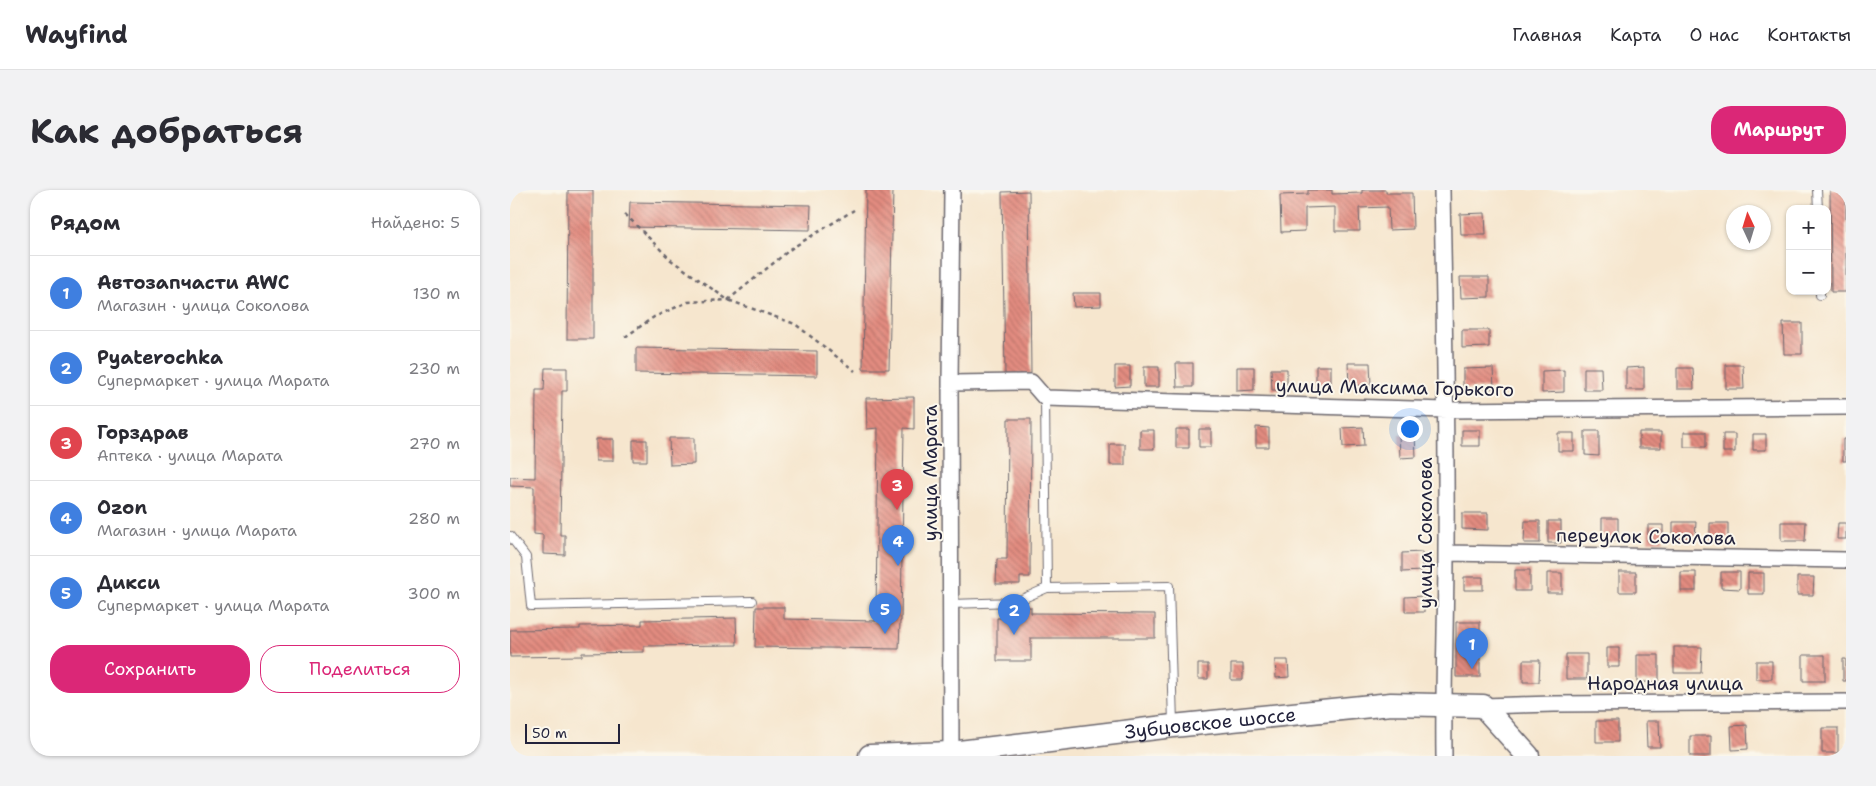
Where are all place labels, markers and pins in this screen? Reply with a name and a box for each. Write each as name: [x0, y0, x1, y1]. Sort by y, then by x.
pin: 3: [881, 469, 913, 510]
pin: 4: [882, 525, 914, 566]
pin: 5: [869, 593, 901, 634]
pin: 2: [998, 594, 1030, 635]
pin: 1: [1456, 628, 1488, 669]

